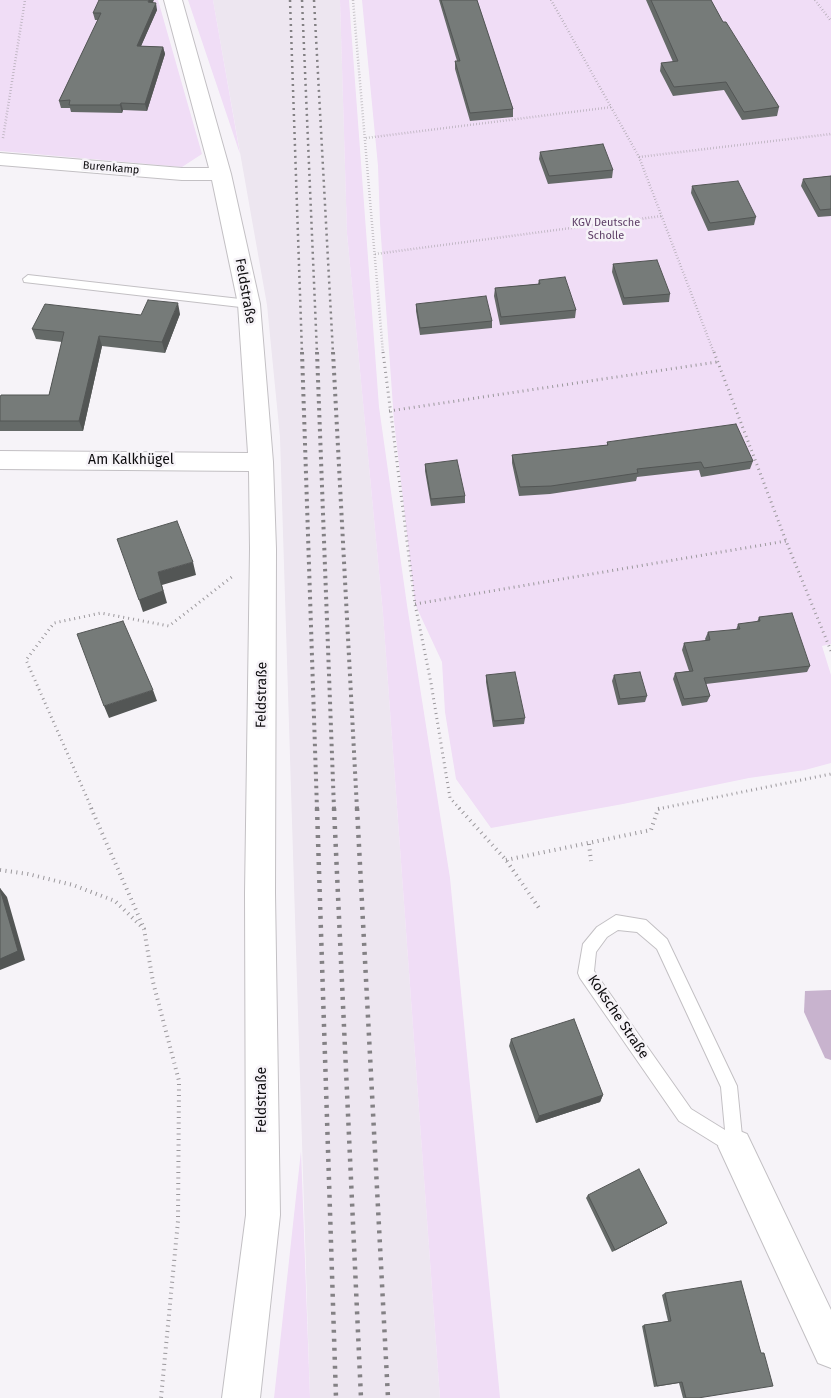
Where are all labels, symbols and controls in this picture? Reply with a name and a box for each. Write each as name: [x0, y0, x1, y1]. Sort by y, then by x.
street label: Burenkamp: [82, 159, 140, 177]
park label: KGV Deutsche Scholle: [572, 216, 640, 242]
street label: Feldstraße: [231, 257, 259, 325]
street label: Am Kalkhügel: [88, 452, 174, 468]
street label: Feldstraße: [253, 662, 271, 728]
street label: Koksche Straße: [584, 972, 652, 1062]
street label: Feldstraße: [254, 1067, 270, 1133]

